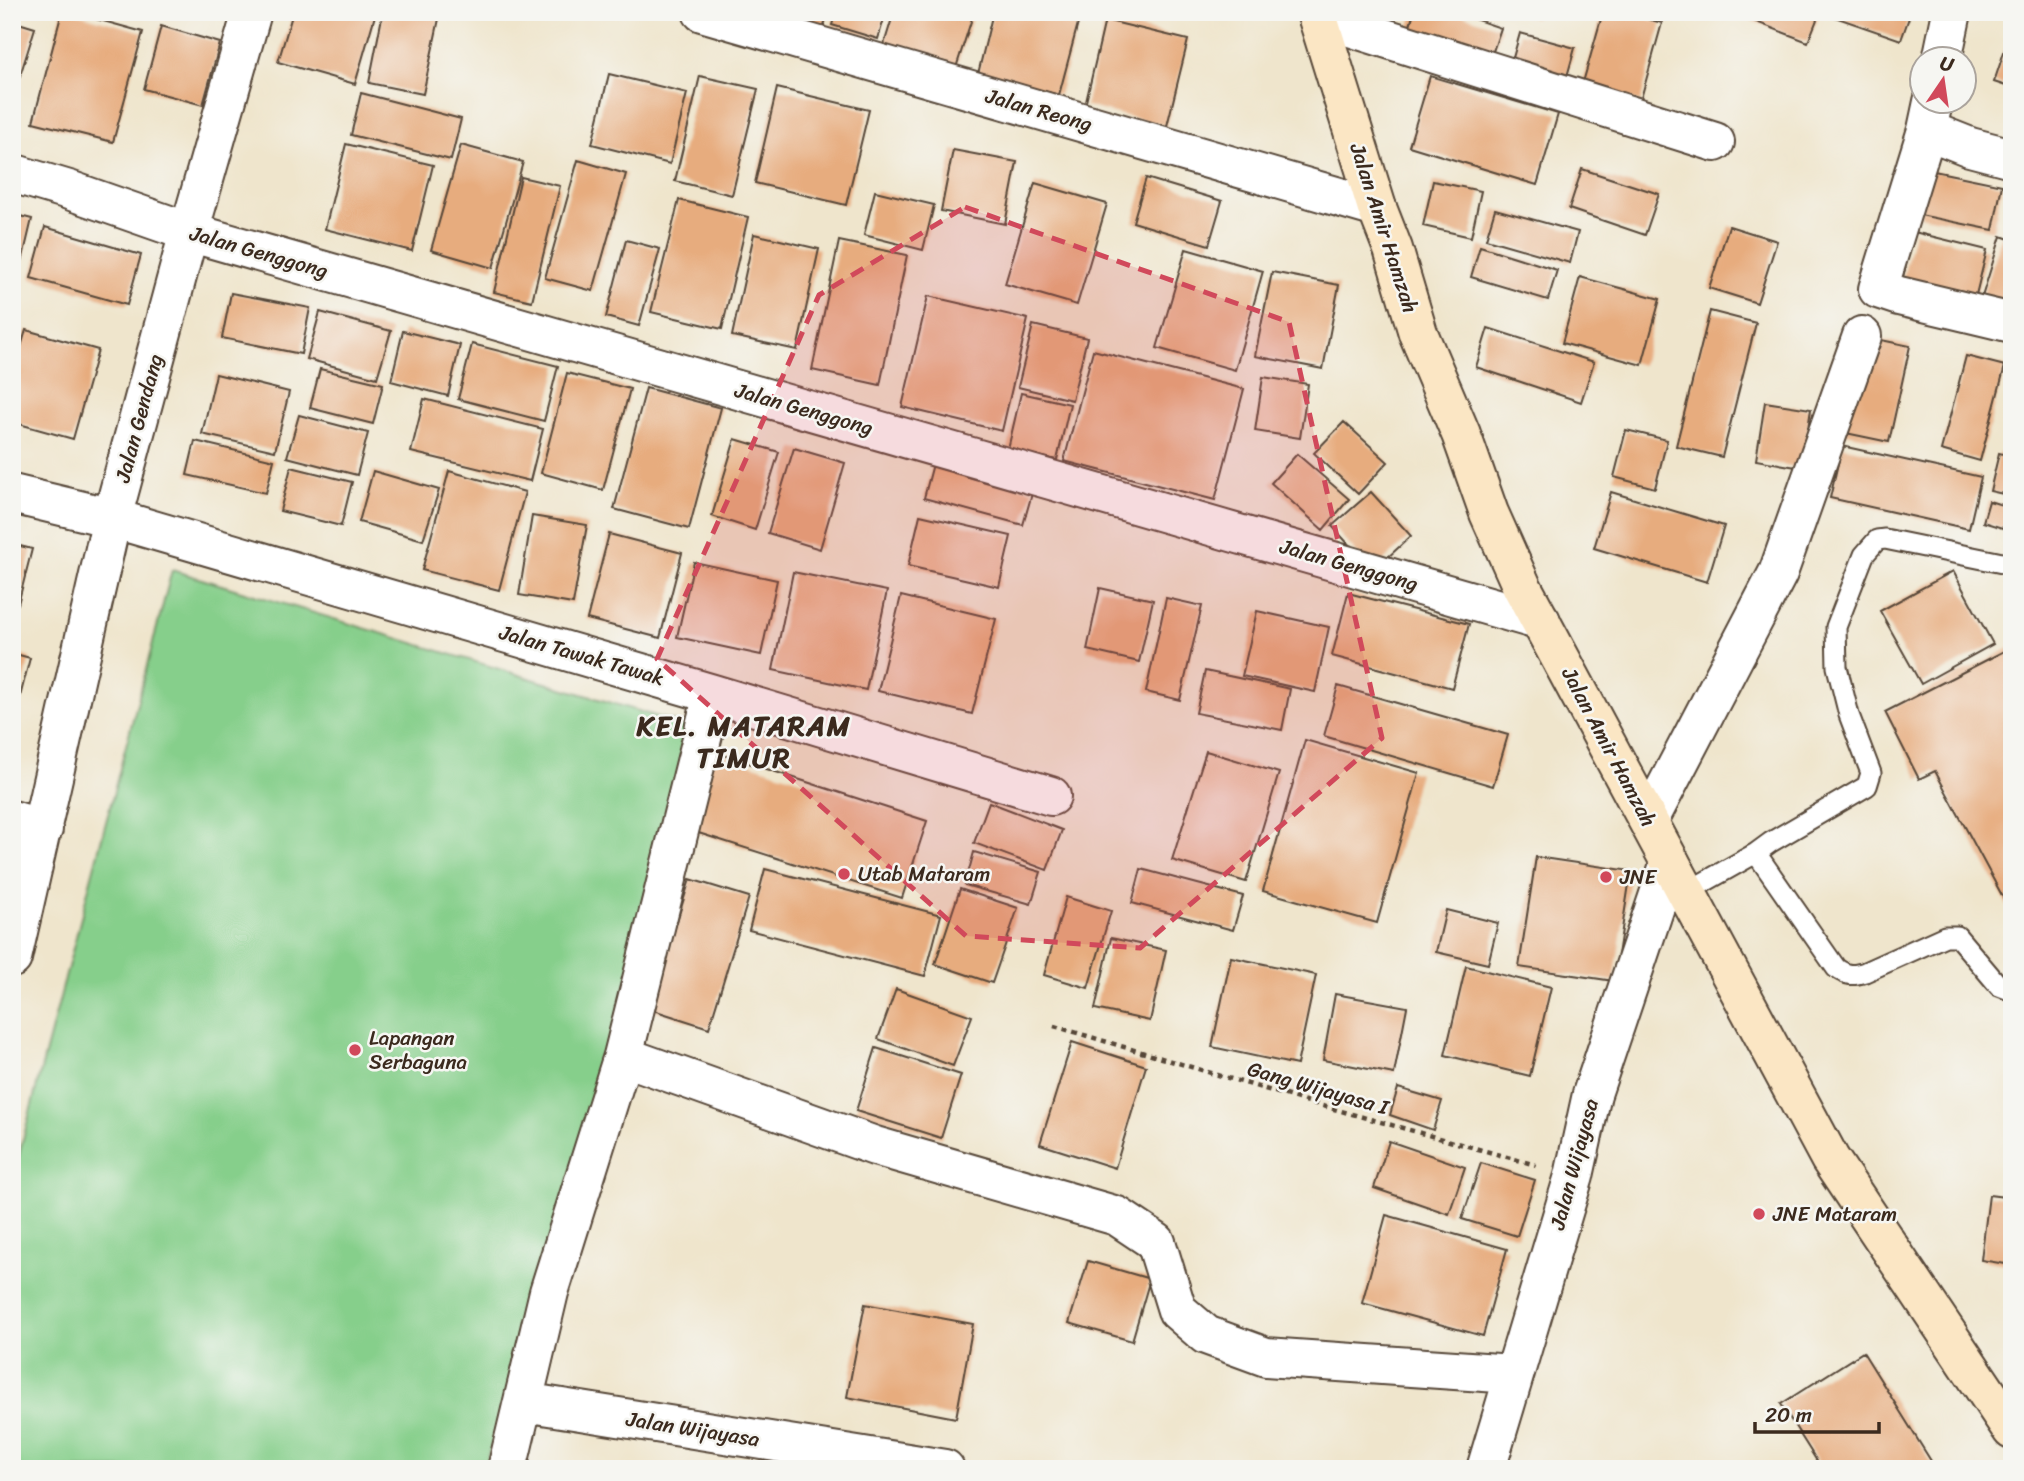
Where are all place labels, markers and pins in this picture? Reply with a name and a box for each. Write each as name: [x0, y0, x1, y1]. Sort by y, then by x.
place label: Utab Mataram: [858, 855, 990, 893]
place label: JNE: [1619, 858, 1658, 896]
marker: Utab Mataram: [836, 866, 852, 882]
marker: JNE: [1598, 869, 1614, 885]
place label: Lapangan Serbaguna: [369, 1019, 468, 1081]
marker: Lapangan Serbaguna: [347, 1042, 363, 1058]
place label: JNE Mataram: [1772, 1195, 1897, 1233]
marker: JNE Mataram: [1751, 1206, 1767, 1222]

